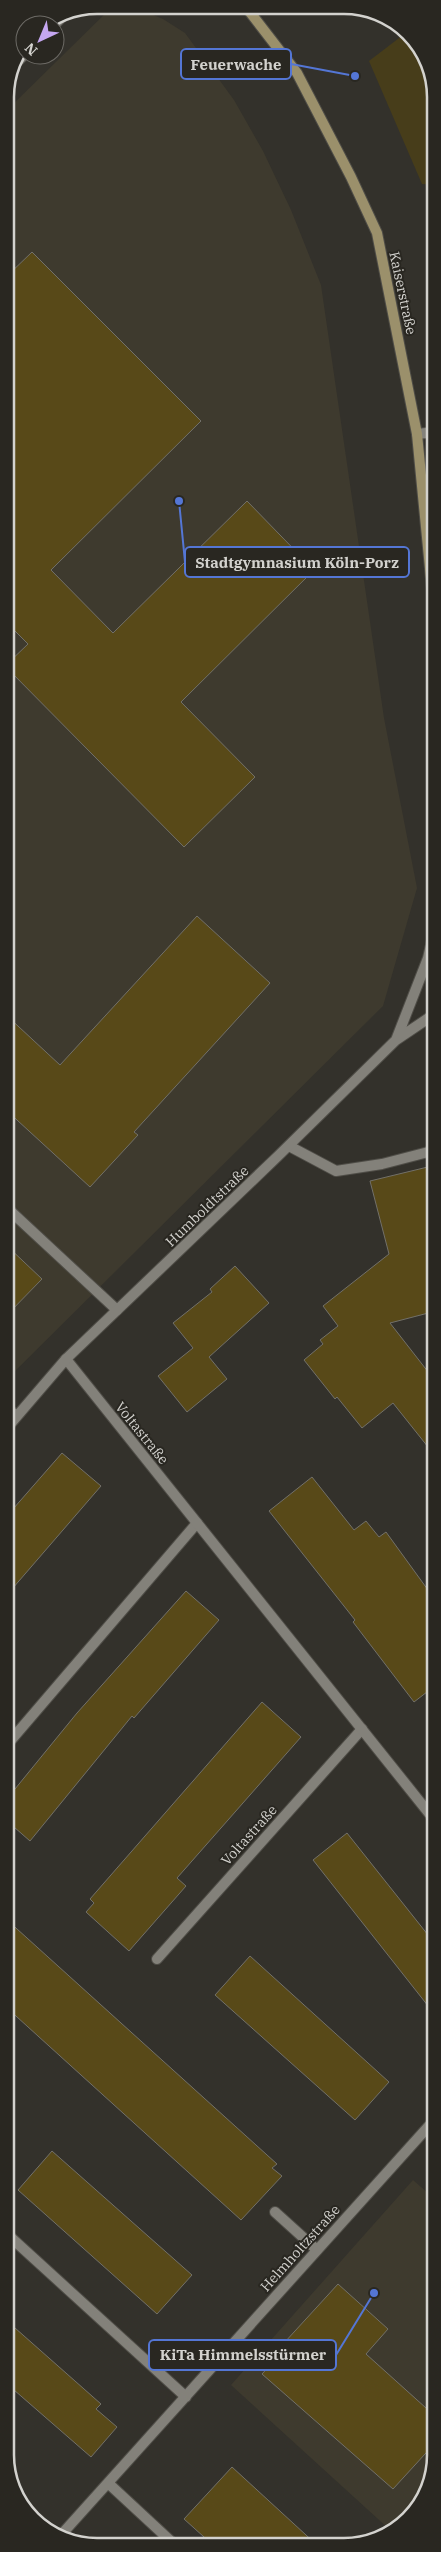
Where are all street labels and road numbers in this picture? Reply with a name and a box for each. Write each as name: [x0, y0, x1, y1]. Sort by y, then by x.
street label: Kaiserstraße: [385, 250, 421, 336]
street label: Humboldtstraße: [162, 1162, 252, 1250]
street label: Voltastraße: [111, 1398, 173, 1468]
street label: Voltastraße: [217, 1801, 281, 1869]
street label: Helmholtzstraße: [256, 2201, 344, 2295]

